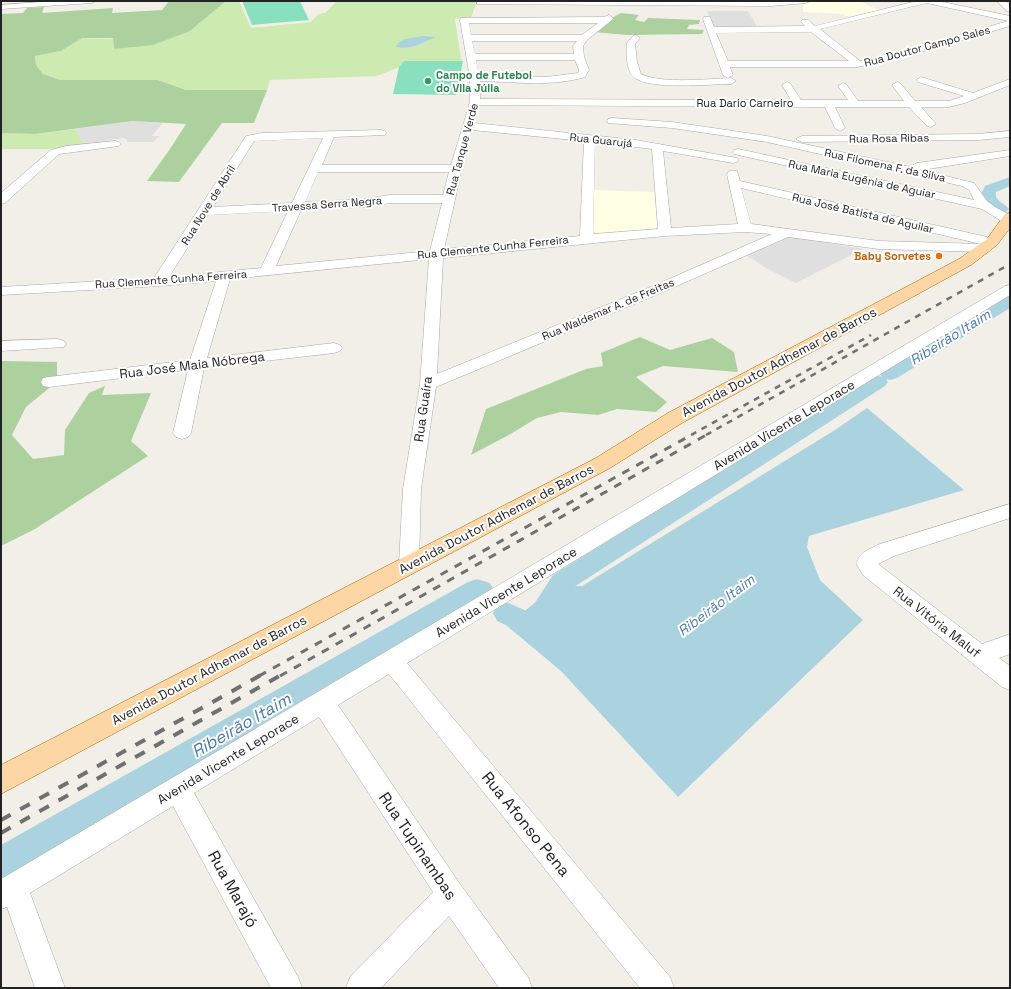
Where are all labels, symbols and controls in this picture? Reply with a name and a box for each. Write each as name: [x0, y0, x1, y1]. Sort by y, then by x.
street label: Rua Doutor Campo Sales: [862, 22, 992, 70]
place label: Campo de Futebol do Vila Júlia: [436, 68, 532, 95]
marker: Campo de Futebol do Vila Júlia: [423, 76, 433, 86]
street label: Rua Dario Carneiro: [696, 96, 794, 110]
street label: Rua Tanque Verde: [443, 102, 481, 196]
street label: Rua Guarujá: [569, 130, 634, 150]
street label: Rua Rosa Ribas: [849, 130, 929, 146]
street label: Rua Filomena F. da Silva: [823, 145, 948, 185]
street label: Rua Maria Eugênia de Aguiar: [787, 157, 937, 201]
street label: Rua Nove de Abril: [178, 162, 238, 248]
street label: Rua José Batista de Aguilar: [791, 190, 935, 236]
street label: Travessa Serra Negra: [272, 193, 383, 215]
street label: Rua Clemente Cunha Ferreira: [417, 232, 570, 262]
place label: Baby Sorvetes: [854, 249, 931, 263]
marker: Baby Sorvetes: [934, 251, 944, 261]
street label: Rua Clemente Cunha Ferreira: [95, 267, 248, 291]
street label: Rua Waldemar A. de Freitas: [540, 275, 676, 343]
street label: Avenida Doutor Adhemar de Barros: [679, 303, 879, 421]
water label: Ribeirão Itaim: [906, 305, 994, 369]
street label: Rua José Maia Nóbrega: [118, 348, 266, 382]
street label: Rua Guaíra: [410, 374, 436, 443]
street label: Avenida Vicente Leporace: [710, 376, 858, 474]
street label: Avenida Doutor Adhemar de Barros: [396, 460, 596, 578]
street label: Avenida Vicente Leporace: [432, 543, 580, 641]
water label: Ribeirão Itaim: [674, 570, 759, 640]
street label: Rua Vitória Maluf: [890, 583, 984, 662]
street label: Avenida Doutor Adhemar de Barros: [109, 611, 309, 729]
water label: Ribeirão Itaim: [187, 688, 295, 762]
street label: Avenida Vicente Leporace: [154, 710, 302, 808]
street label: Rua Afonso Pena: [477, 767, 575, 881]
street label: Rua Tupinambas: [374, 788, 462, 904]
street label: Rua Marajó: [203, 847, 263, 931]

